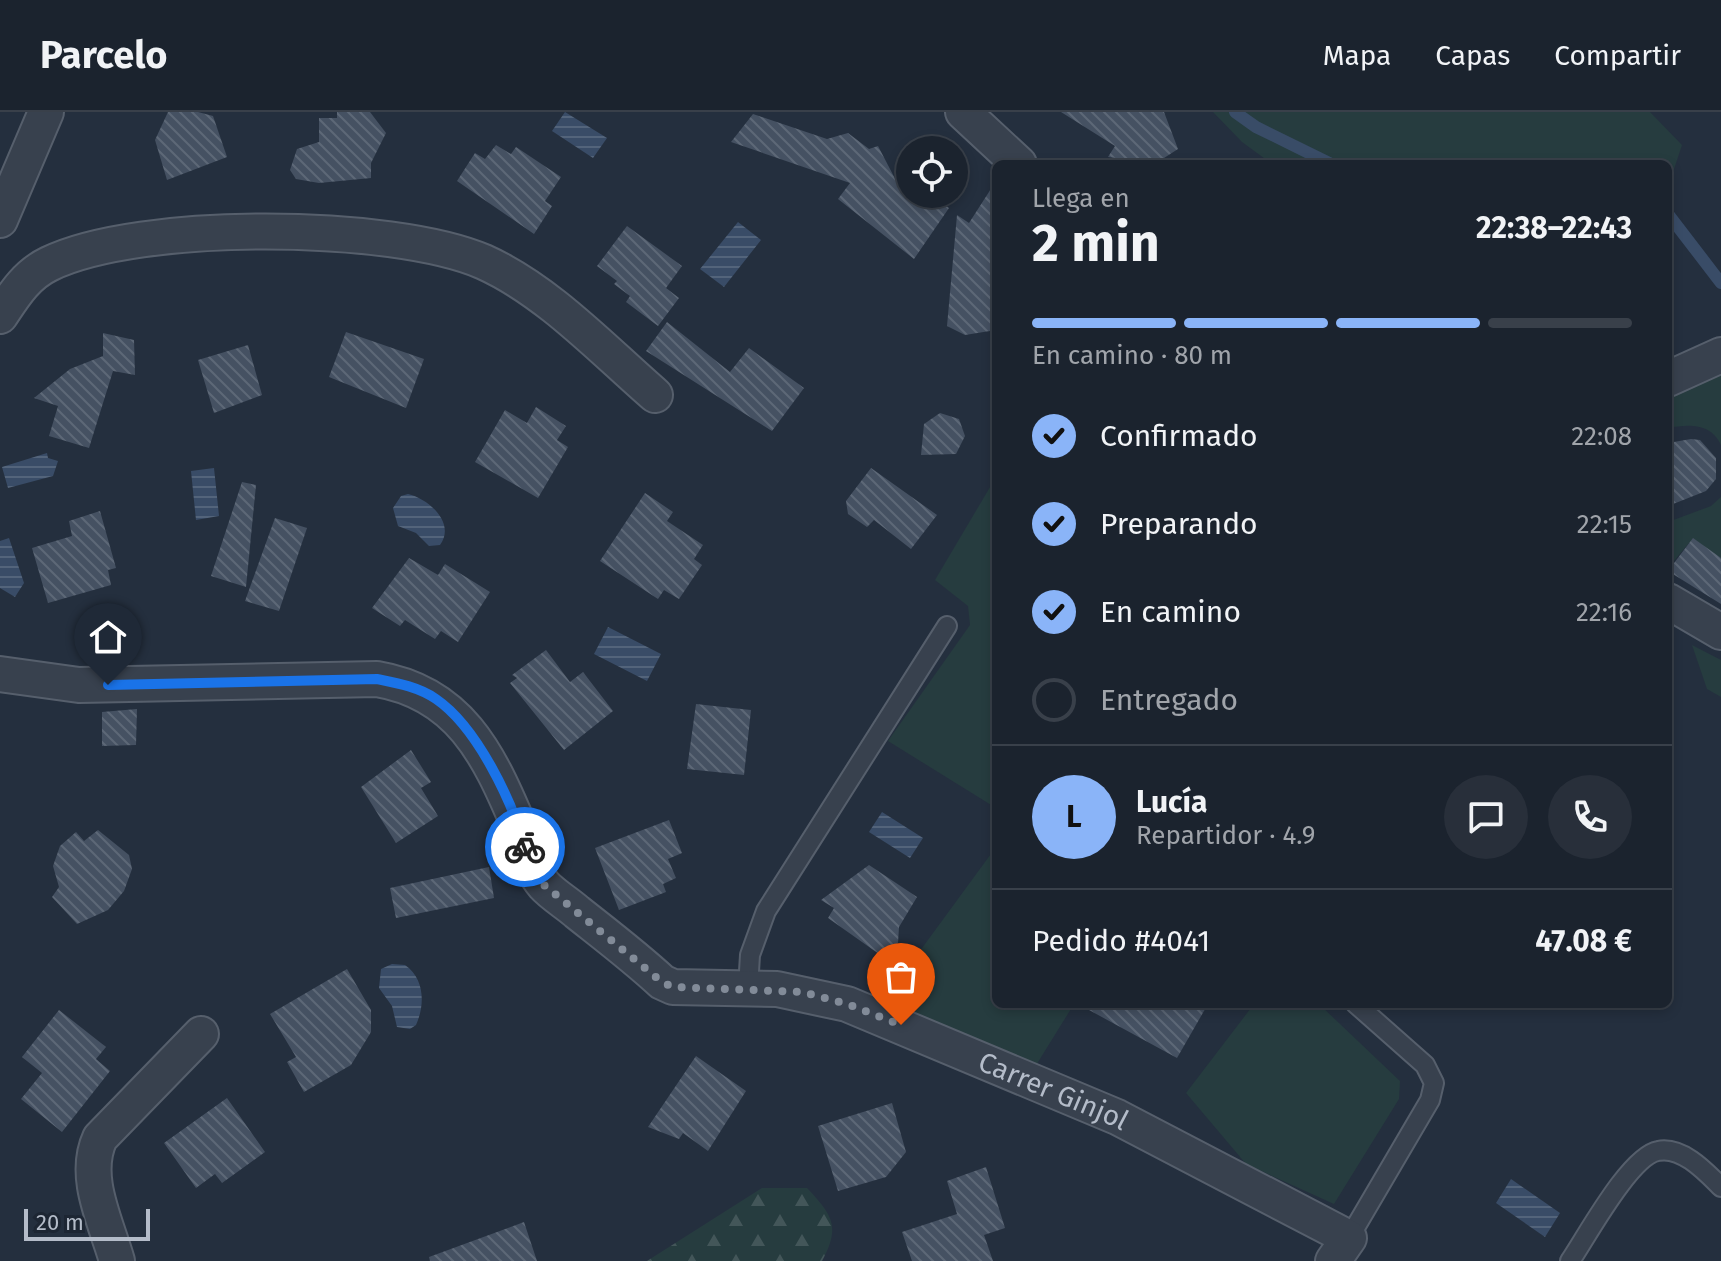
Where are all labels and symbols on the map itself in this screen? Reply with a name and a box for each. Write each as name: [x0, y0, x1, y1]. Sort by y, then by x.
pin: [74, 603, 142, 685]
courier: [485, 807, 565, 887]
pin: [867, 943, 935, 1025]
street label: Carrer Ginjol: [974, 1044, 1134, 1137]
scale bar: [24, 1205, 150, 1241]

